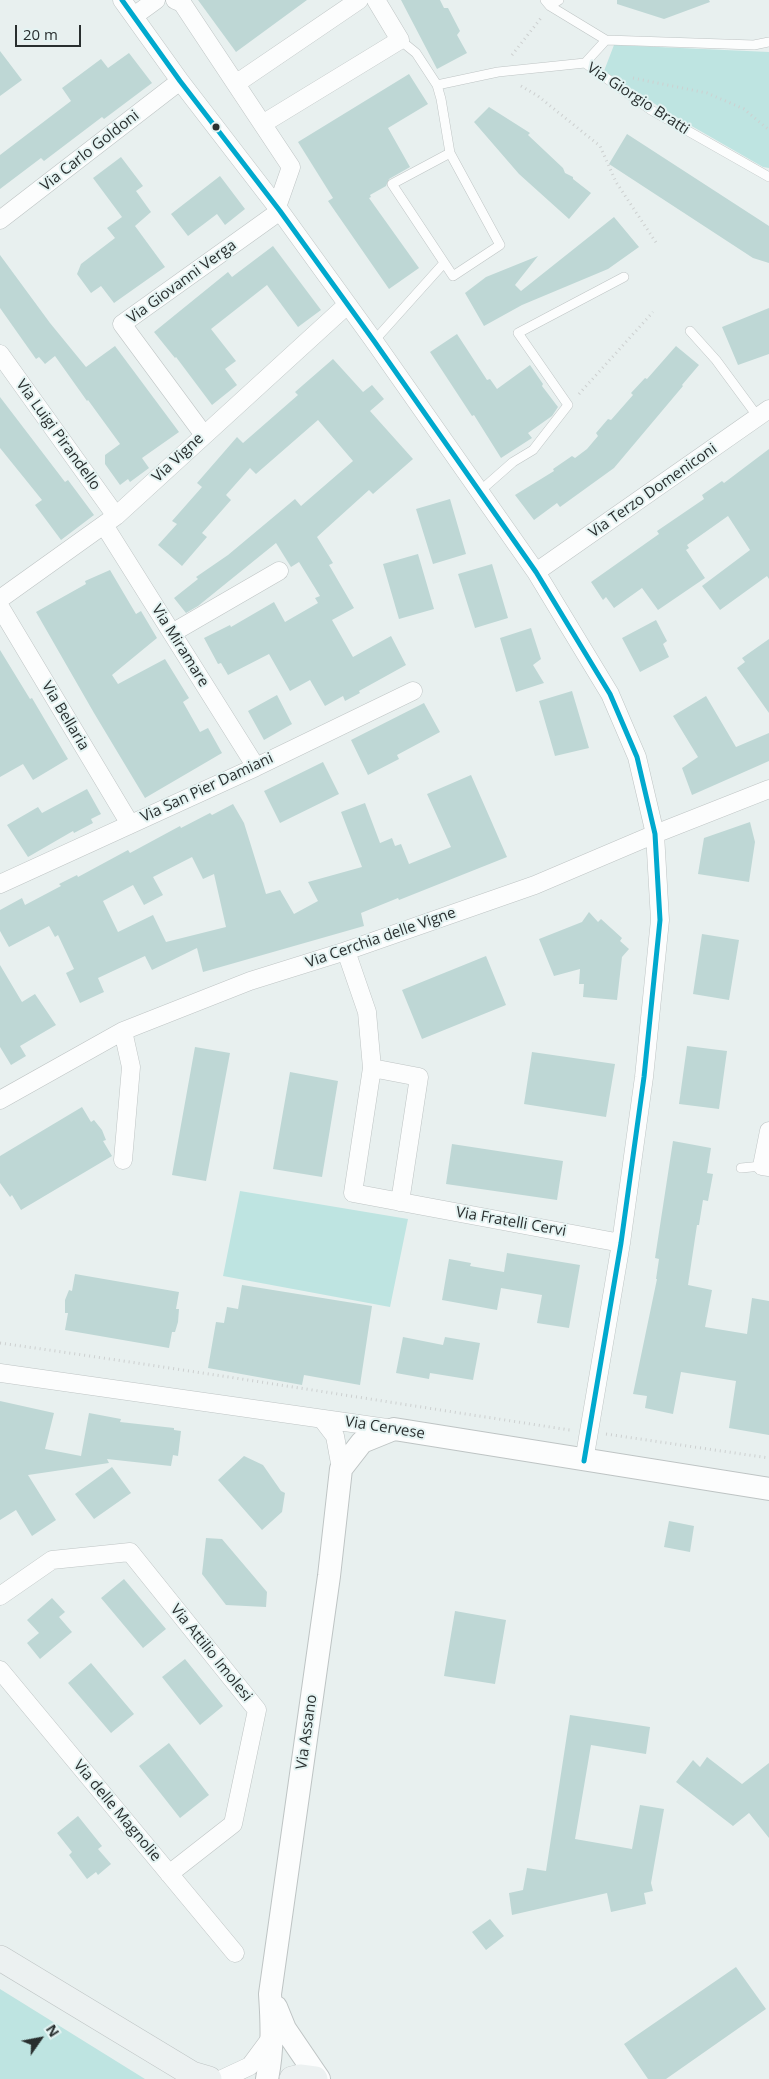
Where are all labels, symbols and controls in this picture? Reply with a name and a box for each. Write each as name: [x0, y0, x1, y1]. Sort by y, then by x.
scale bar: [18, 15, 84, 47]
text: 20 m: [23, 24, 58, 44]
street label: Via Giorgio Bratti: [583, 59, 693, 139]
street label: Via Carlo Goldoni: [37, 107, 143, 195]
unlabelled marker: [211, 122, 221, 132]
street label: Via Giovanni Verga: [124, 236, 240, 328]
street label: Via Luigi Pirandello: [12, 376, 104, 494]
street label: Via Vigne: [149, 430, 207, 486]
street label: Via Terzo Domeniconi: [586, 440, 720, 542]
street label: Via Miramare: [148, 602, 212, 690]
street label: Via Bellaria: [37, 678, 93, 754]
street label: Via San Pier Damiani: [138, 749, 276, 827]
street label: Via Cerchia delle Vigne: [304, 904, 458, 972]
street label: Via Fratelli Cervi: [455, 1203, 567, 1241]
street label: Via Cervese: [344, 1413, 426, 1443]
street label: Via Attilio Imolesi: [166, 1601, 256, 1705]
street label: Via Assano: [293, 1693, 321, 1771]
street label: Via delle Magnolie: [69, 1757, 165, 1865]
north arrow: [15, 2014, 65, 2064]
text: N: [42, 2021, 64, 2041]

